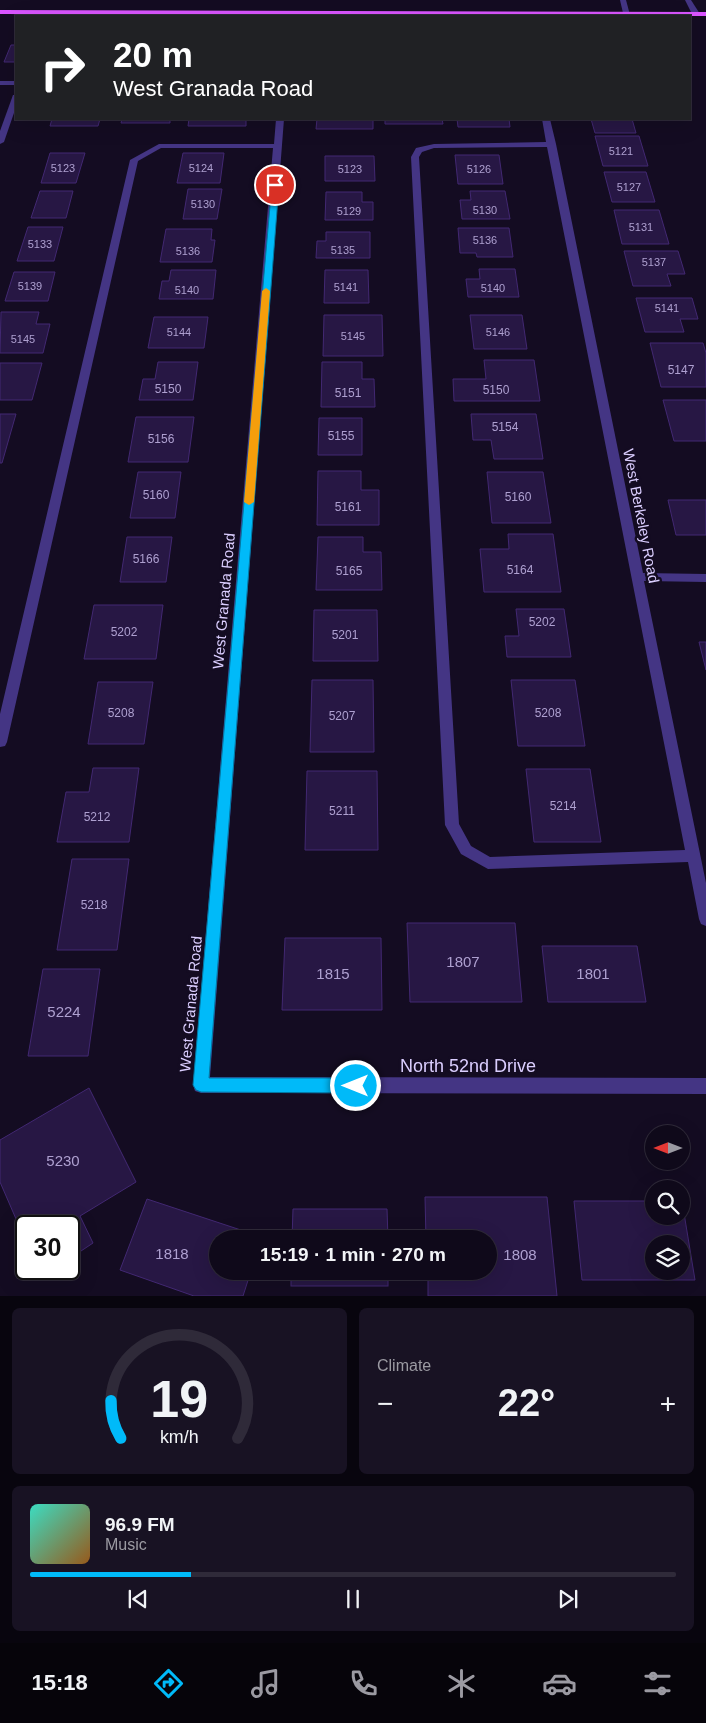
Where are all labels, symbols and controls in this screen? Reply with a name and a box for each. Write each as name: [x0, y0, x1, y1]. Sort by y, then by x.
icon: right: [30, 35, 95, 100]
text: 20 m: [113, 35, 193, 74]
text: West Granada Road: [113, 76, 313, 101]
house number: 5121: [609, 145, 633, 157]
house number: 5123: [51, 162, 75, 174]
house number: 5124: [189, 162, 213, 174]
house number: 5123: [338, 163, 362, 175]
house number: 5126: [467, 163, 491, 175]
pin: [254, 164, 296, 206]
icon: arrive: [261, 171, 289, 199]
house number: 5127: [617, 181, 641, 193]
house number: 5130: [191, 198, 215, 210]
house number: 5130: [473, 204, 497, 216]
house number: 5129: [337, 205, 361, 217]
house number: 5131: [629, 221, 653, 233]
house number: 5136: [473, 234, 497, 246]
house number: 5133: [28, 238, 52, 250]
house number: 5135: [331, 244, 355, 256]
house number: 5136: [176, 245, 200, 257]
house number: 5137: [642, 256, 666, 268]
house number: 5139: [18, 280, 42, 292]
house number: 5141: [334, 281, 358, 293]
house number: 5140: [481, 282, 505, 294]
house number: 5140: [175, 284, 199, 296]
house number: 5141: [655, 302, 679, 314]
house number: 5144: [167, 326, 191, 338]
house number: 5146: [486, 326, 510, 338]
house number: 5145: [341, 330, 365, 342]
house number: 5145: [11, 333, 35, 345]
house number: 5147: [668, 363, 695, 377]
house number: 5150: [155, 382, 182, 396]
house number: 5150: [483, 383, 510, 397]
house number: 5151: [335, 386, 362, 400]
house number: 5154: [492, 420, 519, 434]
house number: 5155: [328, 429, 355, 443]
house number: 5156: [148, 432, 175, 446]
street label: West Berkeley Road: [620, 447, 663, 584]
house number: 5160: [143, 488, 170, 502]
house number: 5160: [505, 490, 532, 504]
house number: 5161: [335, 500, 362, 514]
street label: West Granada Road: [209, 532, 238, 670]
house number: 5166: [133, 552, 160, 566]
house number: 5164: [507, 563, 534, 577]
house number: 5165: [336, 564, 363, 578]
house number: 5202: [529, 615, 556, 629]
house number: 5202: [111, 625, 138, 639]
house number: 5201: [332, 628, 359, 642]
house number: 5208: [108, 706, 135, 720]
house number: 5208: [535, 706, 562, 720]
house number: 5207: [329, 709, 356, 723]
house number: 5214: [550, 799, 577, 813]
house number: 5211: [329, 804, 355, 818]
house number: 5212: [84, 810, 111, 824]
house number: 5218: [81, 898, 108, 912]
street label: West Granada Road: [176, 935, 205, 1073]
house number: 1807: [446, 953, 480, 970]
house number: 1815: [316, 965, 350, 982]
house number: 1801: [576, 965, 610, 982]
house number: 5224: [47, 1003, 81, 1020]
street label: North 52nd Drive: [400, 1056, 536, 1076]
position arrow: [329, 1059, 381, 1111]
north arrow: [645, 1125, 690, 1170]
map controls: [645, 1125, 690, 1280]
house number: 5230: [46, 1152, 80, 1169]
button: search: [645, 1180, 690, 1225]
speed limit sign: 30: [15, 1215, 80, 1280]
button: layers: [645, 1235, 690, 1280]
text: 15:19 · 1 min · 270 m: [260, 1244, 446, 1265]
house number: 1818: [155, 1245, 189, 1262]
house number: 1808: [503, 1246, 537, 1263]
text: Climate: [377, 1357, 431, 1374]
text: 19: [151, 1370, 208, 1428]
text: 22°: [498, 1382, 555, 1424]
text: −: [377, 1388, 393, 1419]
text: +: [660, 1388, 676, 1419]
text: km/h: [160, 1427, 199, 1447]
text: 96.9 FM: [105, 1514, 175, 1535]
text: Music: [105, 1536, 147, 1553]
icon: previous: [124, 1585, 152, 1613]
icon: pause: [339, 1585, 367, 1613]
icon: next: [554, 1585, 582, 1613]
icon: directions: [151, 1666, 186, 1701]
icon: music: [248, 1666, 283, 1701]
icon: phone: [346, 1666, 381, 1701]
icon: climate: [444, 1666, 479, 1701]
icon: car: [542, 1666, 577, 1701]
icon: filters: [640, 1666, 675, 1701]
text: 15:18: [31, 1670, 88, 1695]

